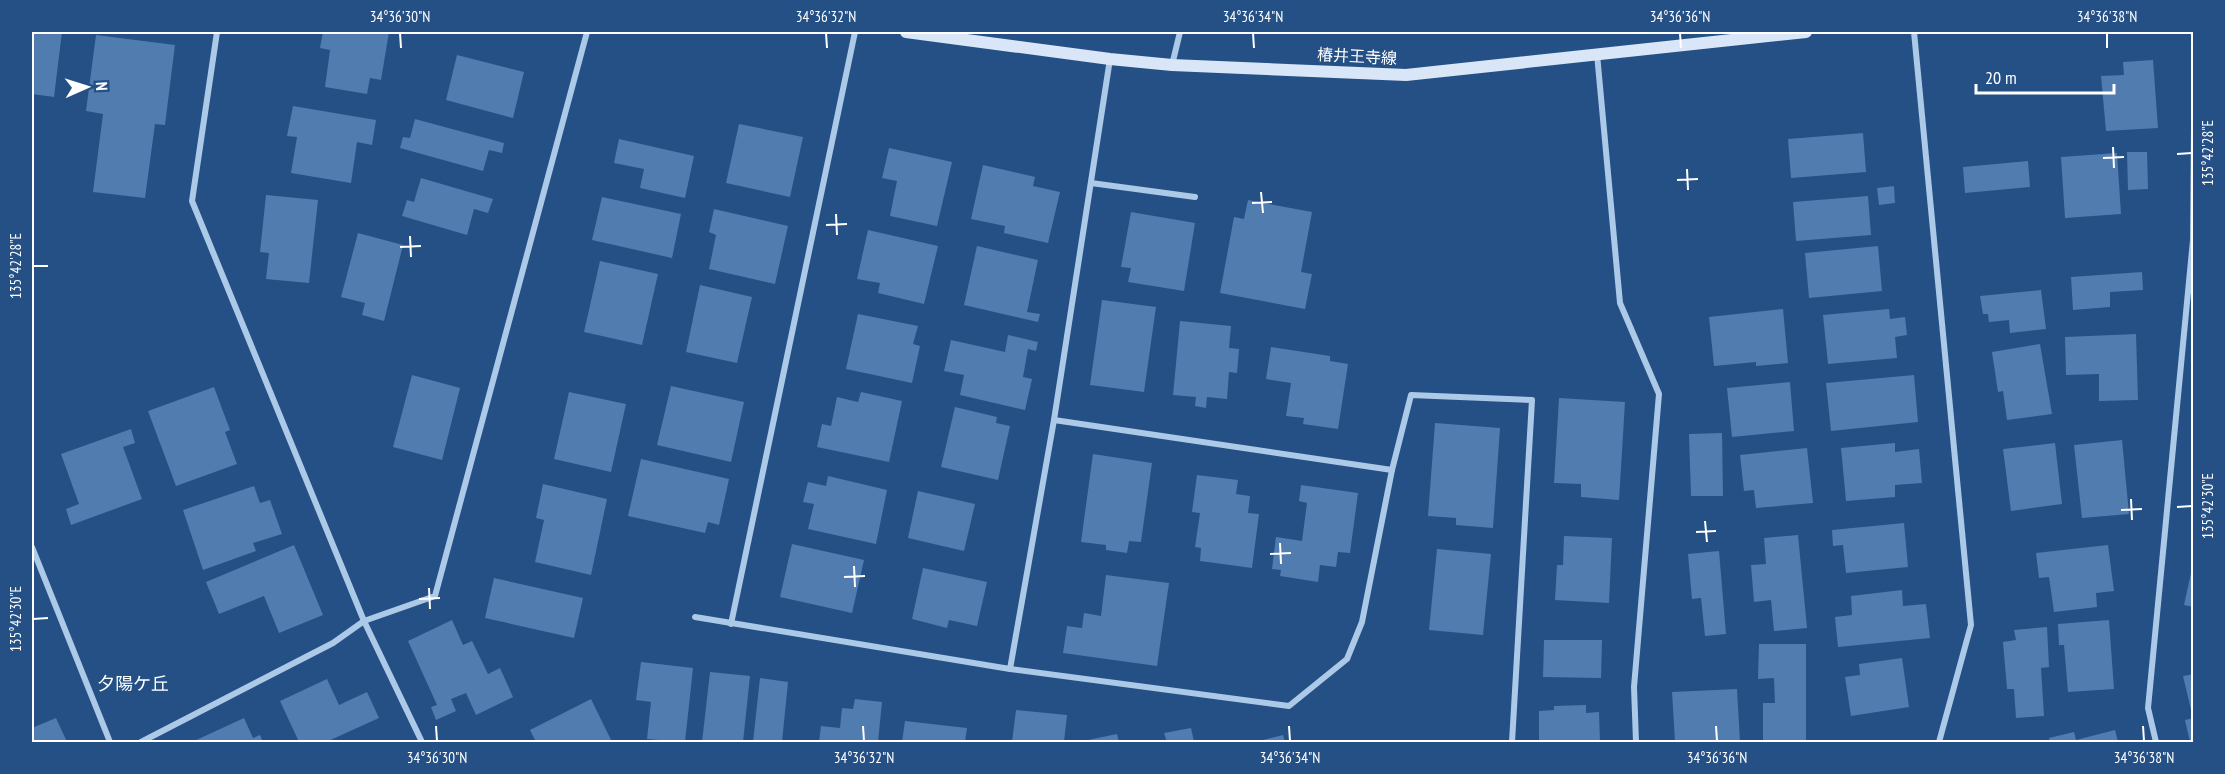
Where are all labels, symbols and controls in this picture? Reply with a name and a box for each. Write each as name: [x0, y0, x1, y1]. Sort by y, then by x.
text: 34°36'30"N: [370, 7, 430, 26]
text: 34°36'32"N: [796, 7, 856, 26]
text: 34°36'34"N: [1223, 7, 1283, 26]
text: 34°36'36"N: [1650, 7, 1710, 26]
text: 34°36'38"N: [2077, 7, 2137, 26]
street label: 椿井王寺線: [1317, 44, 1397, 68]
north arrow: [57, 57, 117, 117]
scale bar: [1976, 57, 2114, 95]
text: 20 m: [1985, 66, 2017, 89]
text: N: [92, 81, 112, 91]
text: 135°42'28"E: [2198, 120, 2217, 186]
text: 135°42'28"E: [6, 233, 25, 299]
text: 135°42'30"E: [2198, 473, 2217, 539]
text: 135°42'30"E: [6, 586, 25, 652]
district label: 夕陽ケ丘: [97, 672, 169, 695]
text: 34°36'30"N: [407, 748, 467, 767]
text: 34°36'32"N: [834, 748, 894, 767]
text: 34°36'34"N: [1260, 748, 1320, 767]
text: 34°36'36"N: [1687, 748, 1747, 767]
text: 34°36'38"N: [2114, 748, 2174, 767]

